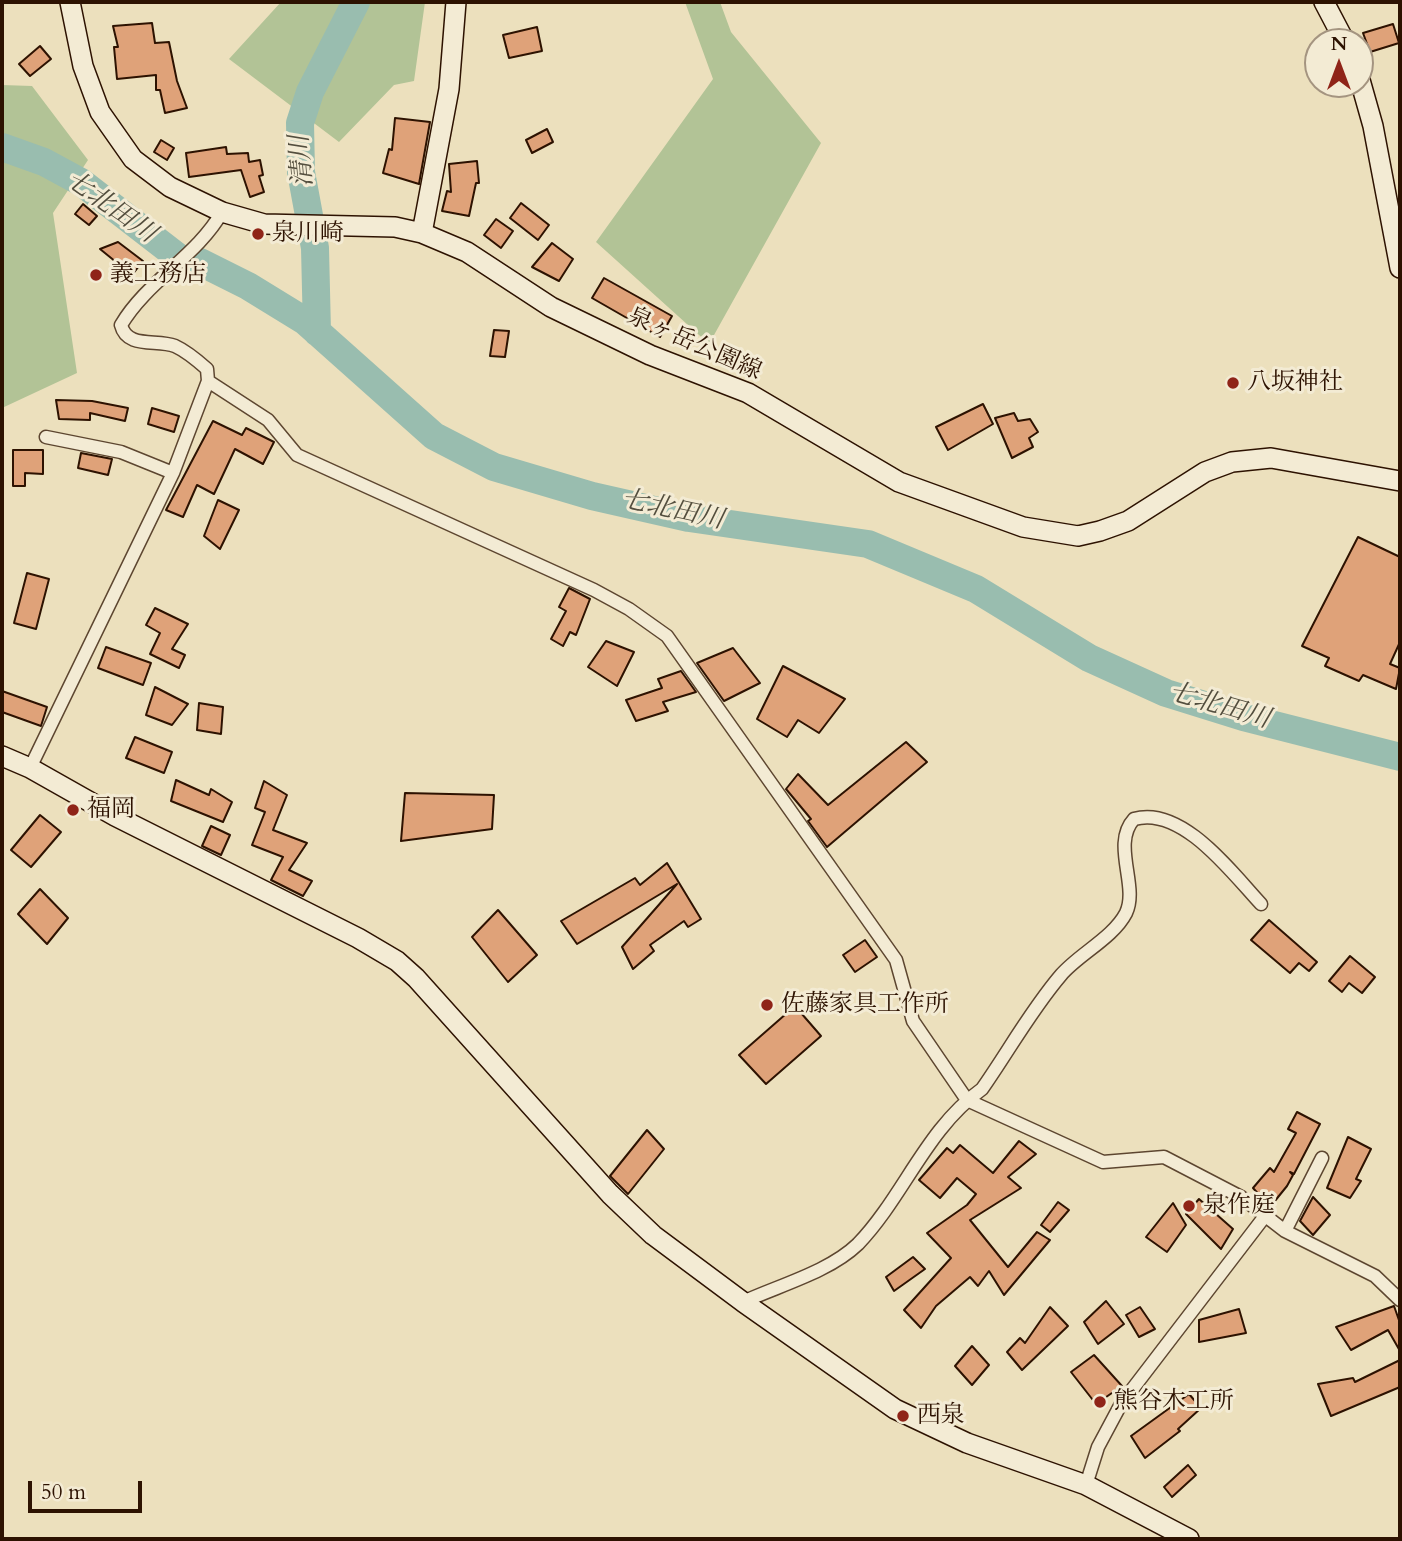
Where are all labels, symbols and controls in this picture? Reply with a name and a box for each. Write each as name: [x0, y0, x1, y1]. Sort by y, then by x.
north arrow: [1304, 28, 1374, 98]
text: N: [1331, 31, 1347, 57]
water label: 清川: [285, 134, 321, 188]
water label: 七北田川: [58, 165, 162, 251]
place label: 泉川崎: [272, 220, 344, 248]
marker: 泉川崎: [250, 226, 266, 242]
place label: 義工務店: [110, 261, 206, 289]
marker: 義工務店: [88, 267, 104, 283]
street label: 泉ヶ岳公園線: [622, 303, 766, 387]
place label: 八坂神社: [1247, 369, 1343, 397]
marker: 八坂神社: [1225, 375, 1241, 391]
water label: 七北田川: [618, 485, 726, 537]
water label: 七北田川: [1165, 678, 1273, 736]
place label: 福岡: [87, 796, 135, 824]
marker: 福岡: [65, 802, 81, 818]
place label: 佐藤家具工作所: [781, 991, 949, 1019]
marker: 佐藤家具工作所: [759, 997, 775, 1013]
place label: 泉作庭: [1203, 1192, 1275, 1220]
marker: 泉作庭: [1181, 1198, 1197, 1214]
place label: 熊谷木工所: [1114, 1388, 1234, 1416]
marker: 熊谷木工所: [1092, 1394, 1108, 1410]
place label: 西泉: [917, 1402, 965, 1430]
marker: 西泉: [895, 1408, 911, 1424]
scale bar: [32, 1468, 145, 1512]
text: 50 m: [41, 1478, 86, 1507]

